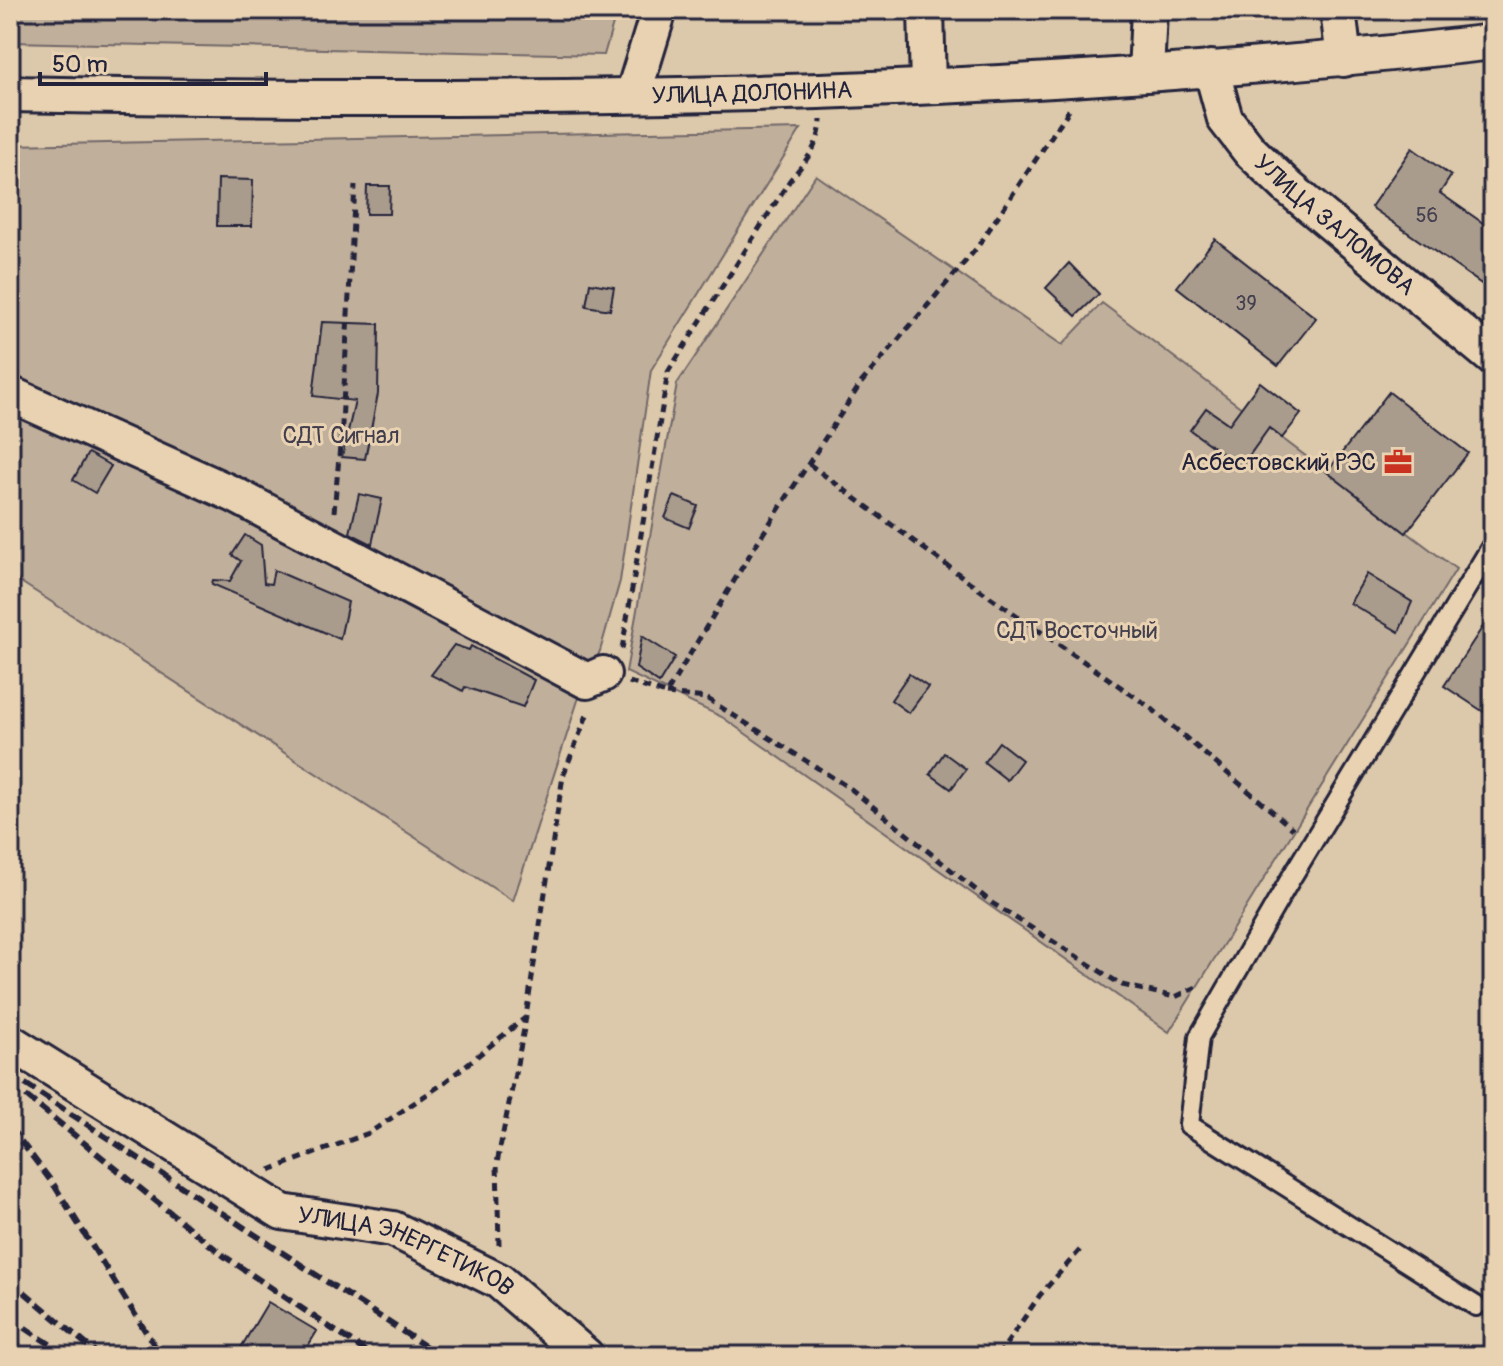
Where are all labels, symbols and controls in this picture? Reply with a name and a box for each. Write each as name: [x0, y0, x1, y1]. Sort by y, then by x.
scale bar: [40, 36, 266, 86]
text: 50 m: [52, 50, 108, 79]
street label: УЛИЦА ДОЛОНИНА: [651, 76, 853, 111]
street label: УЛИЦА ЗАЛОМОВА: [1248, 149, 1421, 302]
house number: 56: [1416, 203, 1438, 228]
house number: 39: [1235, 291, 1257, 316]
park label: СДТ Сигнал: [282, 421, 400, 450]
office icon: Асбестовский РЭС: [1383, 447, 1413, 477]
place label: Асбестовский РЭС: [1181, 448, 1376, 477]
park label: СДТ Восточный: [996, 616, 1158, 645]
street label: УЛИЦА ЭНЕРГЕТИКОВ: [296, 1201, 520, 1303]

